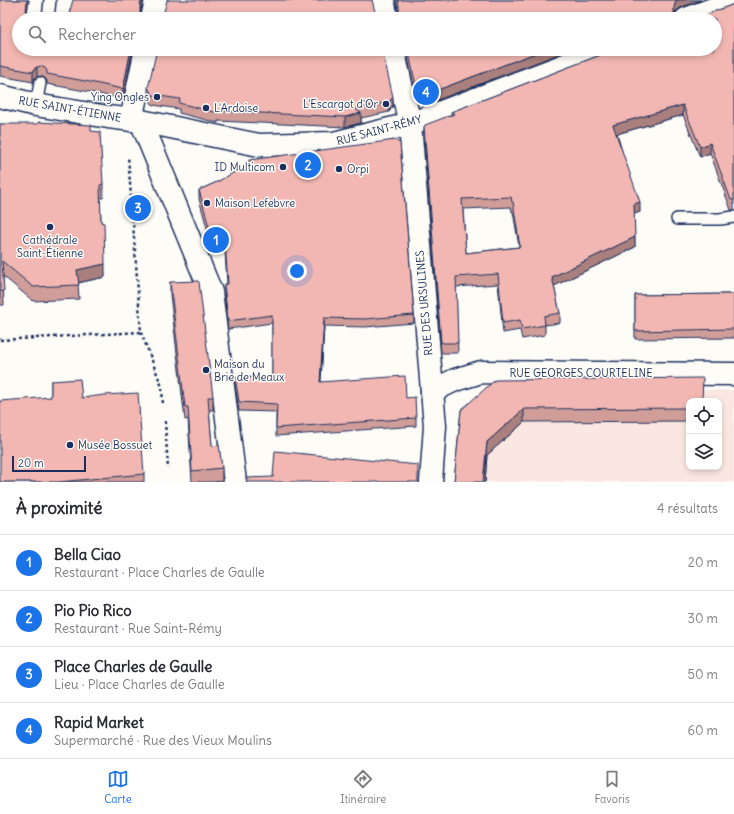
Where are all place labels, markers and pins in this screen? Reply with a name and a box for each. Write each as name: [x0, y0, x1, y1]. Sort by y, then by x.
pin: 4: [413, 77, 439, 107]
place label: Ying Ongles: [91, 90, 149, 104]
marker: Ying Ongles: [152, 92, 162, 102]
place label: L'Escargot d'Or: [303, 97, 379, 111]
marker: L'Escargot d'Or: [381, 99, 391, 109]
place label: L'Ardoise: [214, 101, 258, 115]
marker: L'Ardoise: [201, 103, 211, 113]
pin: 2: [295, 150, 321, 180]
place label: ID Multicom: [215, 160, 275, 174]
marker: ID Multicom: [278, 162, 288, 172]
place label: Orpi: [347, 162, 369, 176]
marker: Orpi: [334, 164, 344, 174]
pin: 3: [125, 193, 151, 223]
place label: Maison Lefebvre: [215, 196, 295, 210]
marker: Maison Lefebvre: [202, 198, 212, 208]
marker: Cathédrale Saint-Étienne: [45, 222, 55, 232]
pin: 1: [203, 225, 229, 255]
place label: Cathédrale Saint-Étienne: [17, 233, 83, 260]
place label: Maison du Brie de Meaux: [214, 357, 285, 384]
marker: Maison du Brie de Meaux: [201, 365, 211, 375]
place label: Musée Bossuet: [78, 438, 152, 452]
marker: Musée Bossuet: [65, 440, 75, 450]

